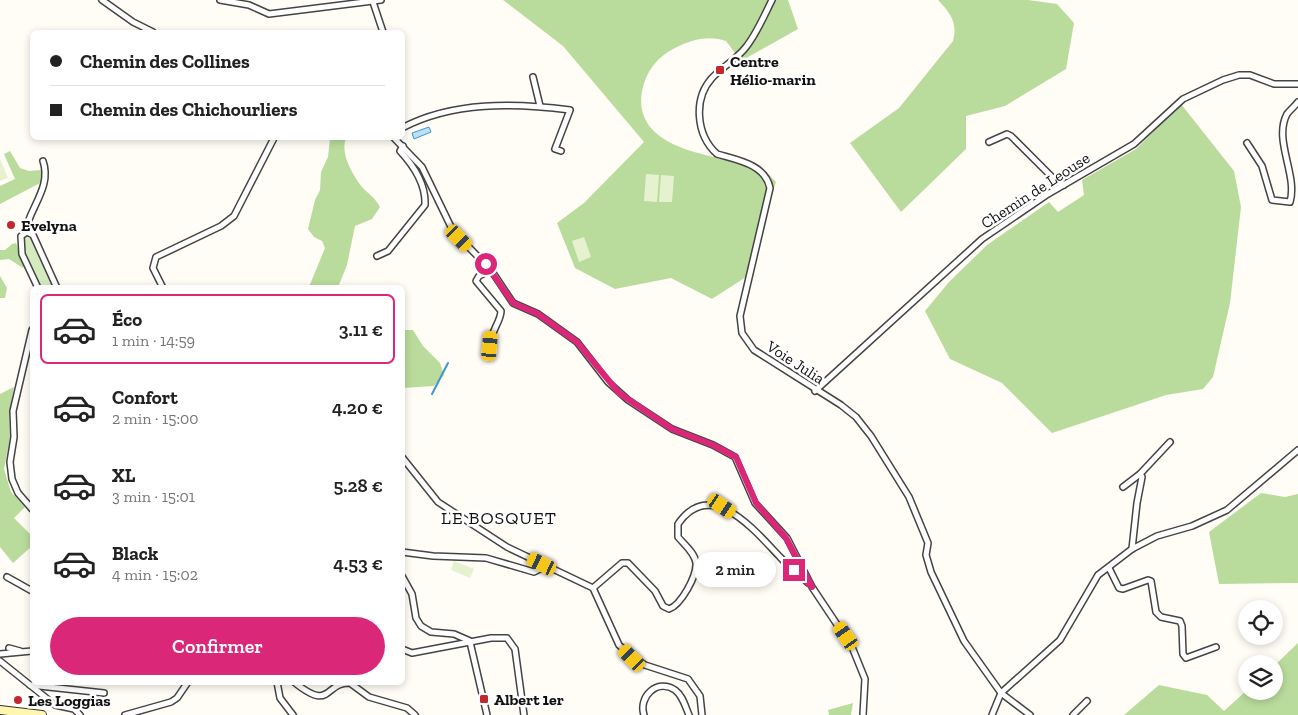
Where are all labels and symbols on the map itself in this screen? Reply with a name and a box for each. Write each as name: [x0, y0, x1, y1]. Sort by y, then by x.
place label: Centre Hélio-marin: [730, 52, 816, 89]
marker: Centre Hélio-marin: [714, 64, 726, 76]
street label: Chemin de Leouse: [977, 148, 1093, 233]
place label: Evelyna: [21, 216, 77, 235]
marker: Evelyna: [5, 219, 17, 231]
car: [443, 222, 474, 254]
route start: [475, 253, 497, 275]
car: [481, 330, 498, 362]
street label: Voie Julia: [762, 336, 828, 388]
car: [705, 491, 738, 521]
district label: LE BOSQUET: [441, 507, 557, 529]
car: [525, 551, 558, 577]
callout: 2 min: [694, 552, 776, 588]
route end: [783, 559, 805, 581]
car: [831, 619, 860, 653]
car: [616, 642, 647, 674]
place label: Albert 1er: [494, 690, 564, 709]
place label: Les Loggias: [28, 691, 111, 710]
marker: Albert 1er: [478, 693, 490, 705]
marker: Les Loggias: [12, 694, 24, 706]

